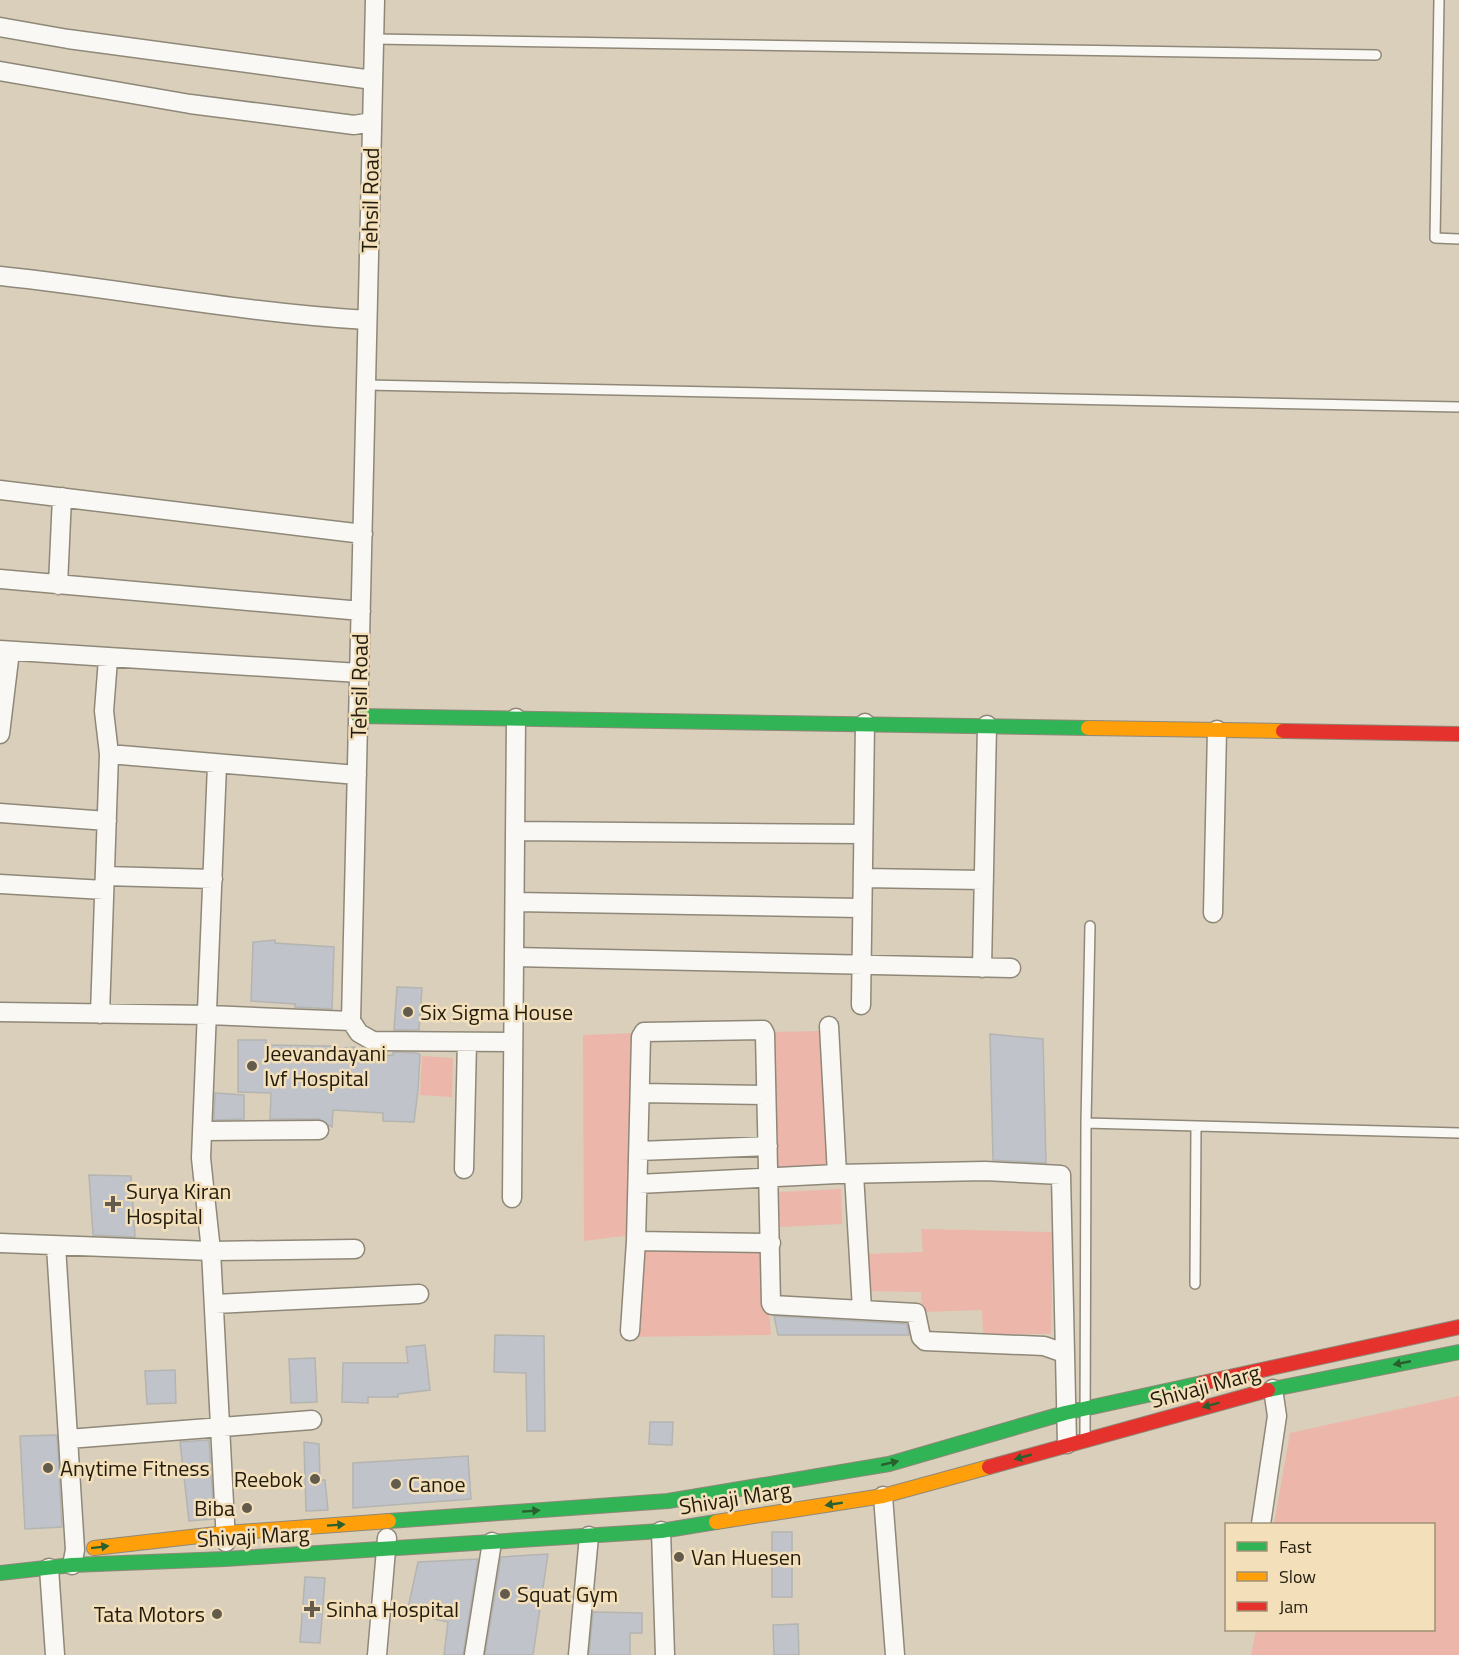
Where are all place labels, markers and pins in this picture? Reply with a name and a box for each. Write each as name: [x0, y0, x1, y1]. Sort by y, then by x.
place label: Six Sigma House: [420, 995, 573, 1029]
marker: Six Sigma House: [401, 1005, 415, 1019]
place label: Jeevandayani Ivf Hospital: [264, 1036, 386, 1095]
marker: Jeevandayani Ivf Hospital: [245, 1059, 259, 1073]
place label: Surya Kiran Hospital: [126, 1174, 231, 1233]
marker: Surya Kiran Hospital: [104, 1195, 122, 1213]
place label: Anytime Fitness: [60, 1451, 210, 1485]
marker: Anytime Fitness: [41, 1461, 55, 1475]
place label: Reebok: [234, 1462, 303, 1496]
place label: Canoe: [408, 1467, 466, 1501]
marker: Reebok: [308, 1472, 322, 1486]
marker: Canoe: [389, 1477, 403, 1491]
place label: Biba: [194, 1491, 235, 1525]
marker: Biba: [240, 1501, 254, 1515]
place label: Van Huesen: [691, 1540, 802, 1574]
marker: Van Huesen: [672, 1550, 686, 1564]
place label: Squat Gym: [517, 1577, 618, 1611]
marker: Squat Gym: [498, 1587, 512, 1601]
place label: Sinha Hospital: [326, 1592, 459, 1626]
place label: Tata Motors: [94, 1597, 205, 1631]
marker: Sinha Hospital: [303, 1600, 321, 1618]
marker: Tata Motors: [210, 1607, 224, 1621]

